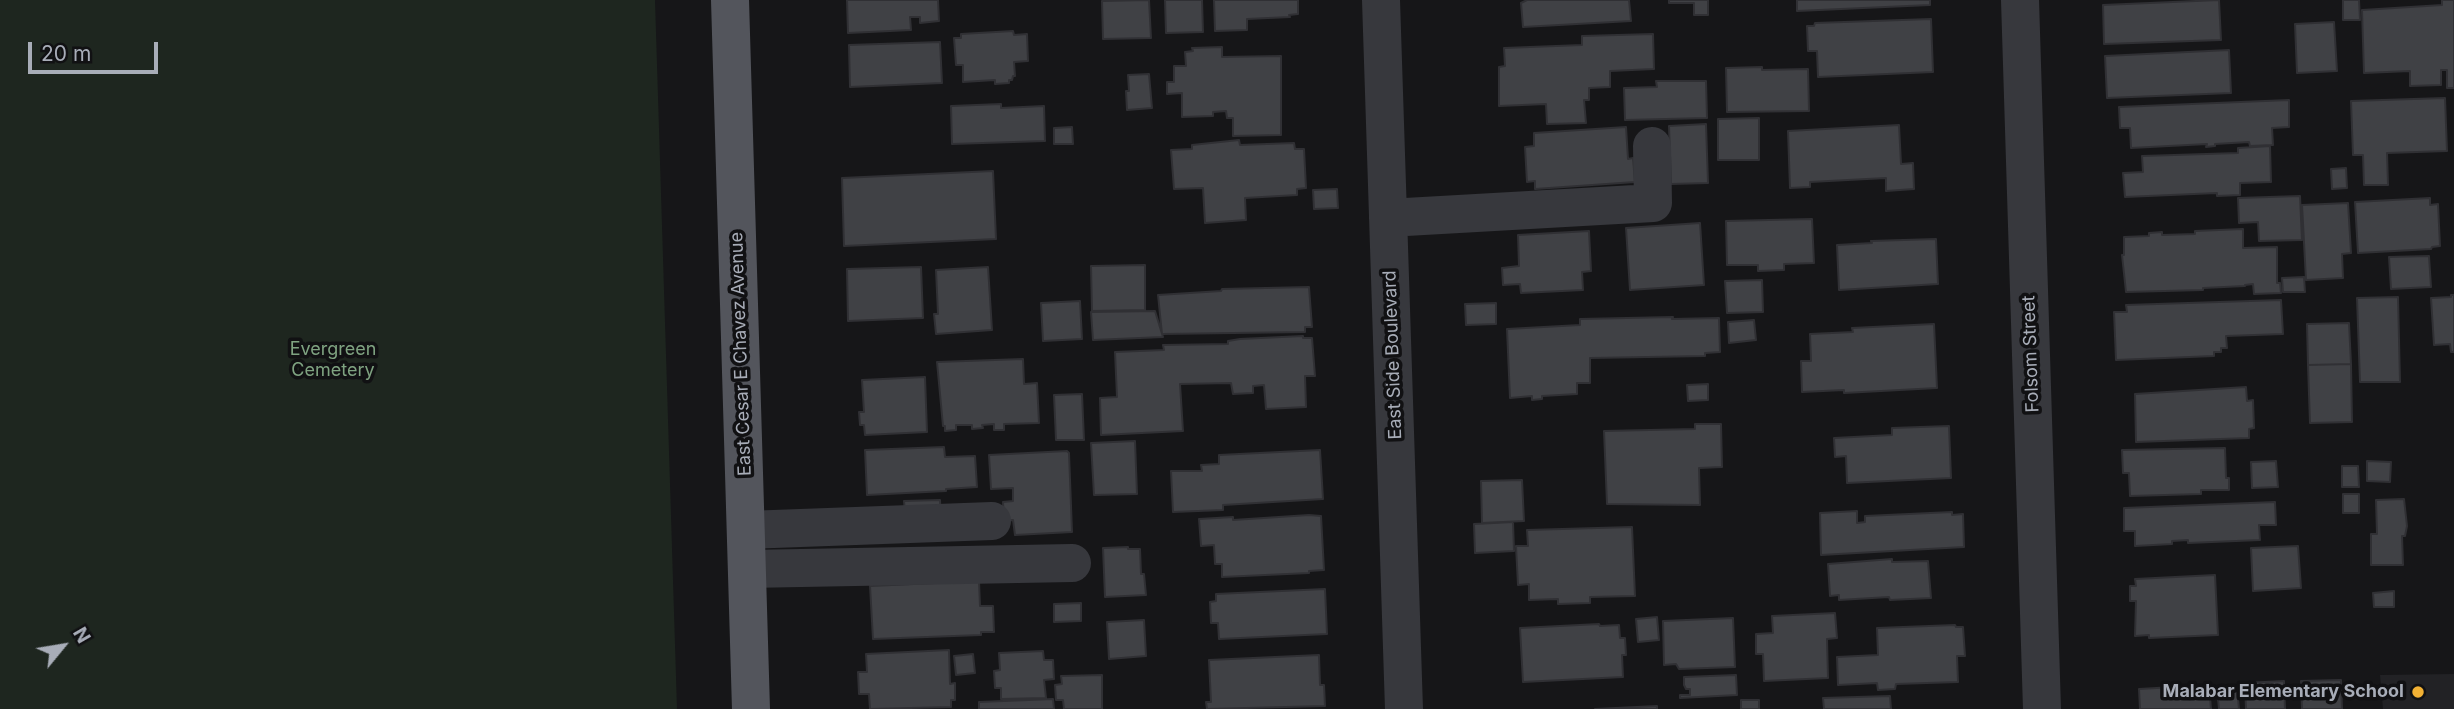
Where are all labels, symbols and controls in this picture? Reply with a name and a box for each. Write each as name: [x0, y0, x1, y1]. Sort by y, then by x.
scale bar: [32, 28, 161, 72]
text: 20 m: [41, 41, 91, 66]
street label: East Cesar E Chavez Avenue: [726, 232, 756, 476]
street label: East Side Boulevard: [1379, 270, 1407, 440]
street label: Folsom Street: [2018, 295, 2044, 413]
park label: Evergreen Cemetery: [290, 339, 376, 382]
north arrow: [28, 611, 98, 681]
text: N: [68, 623, 95, 647]
place label: Malabar Elementary School: [2163, 681, 2404, 703]
marker: Malabar Elementary School: [2410, 684, 2426, 700]

